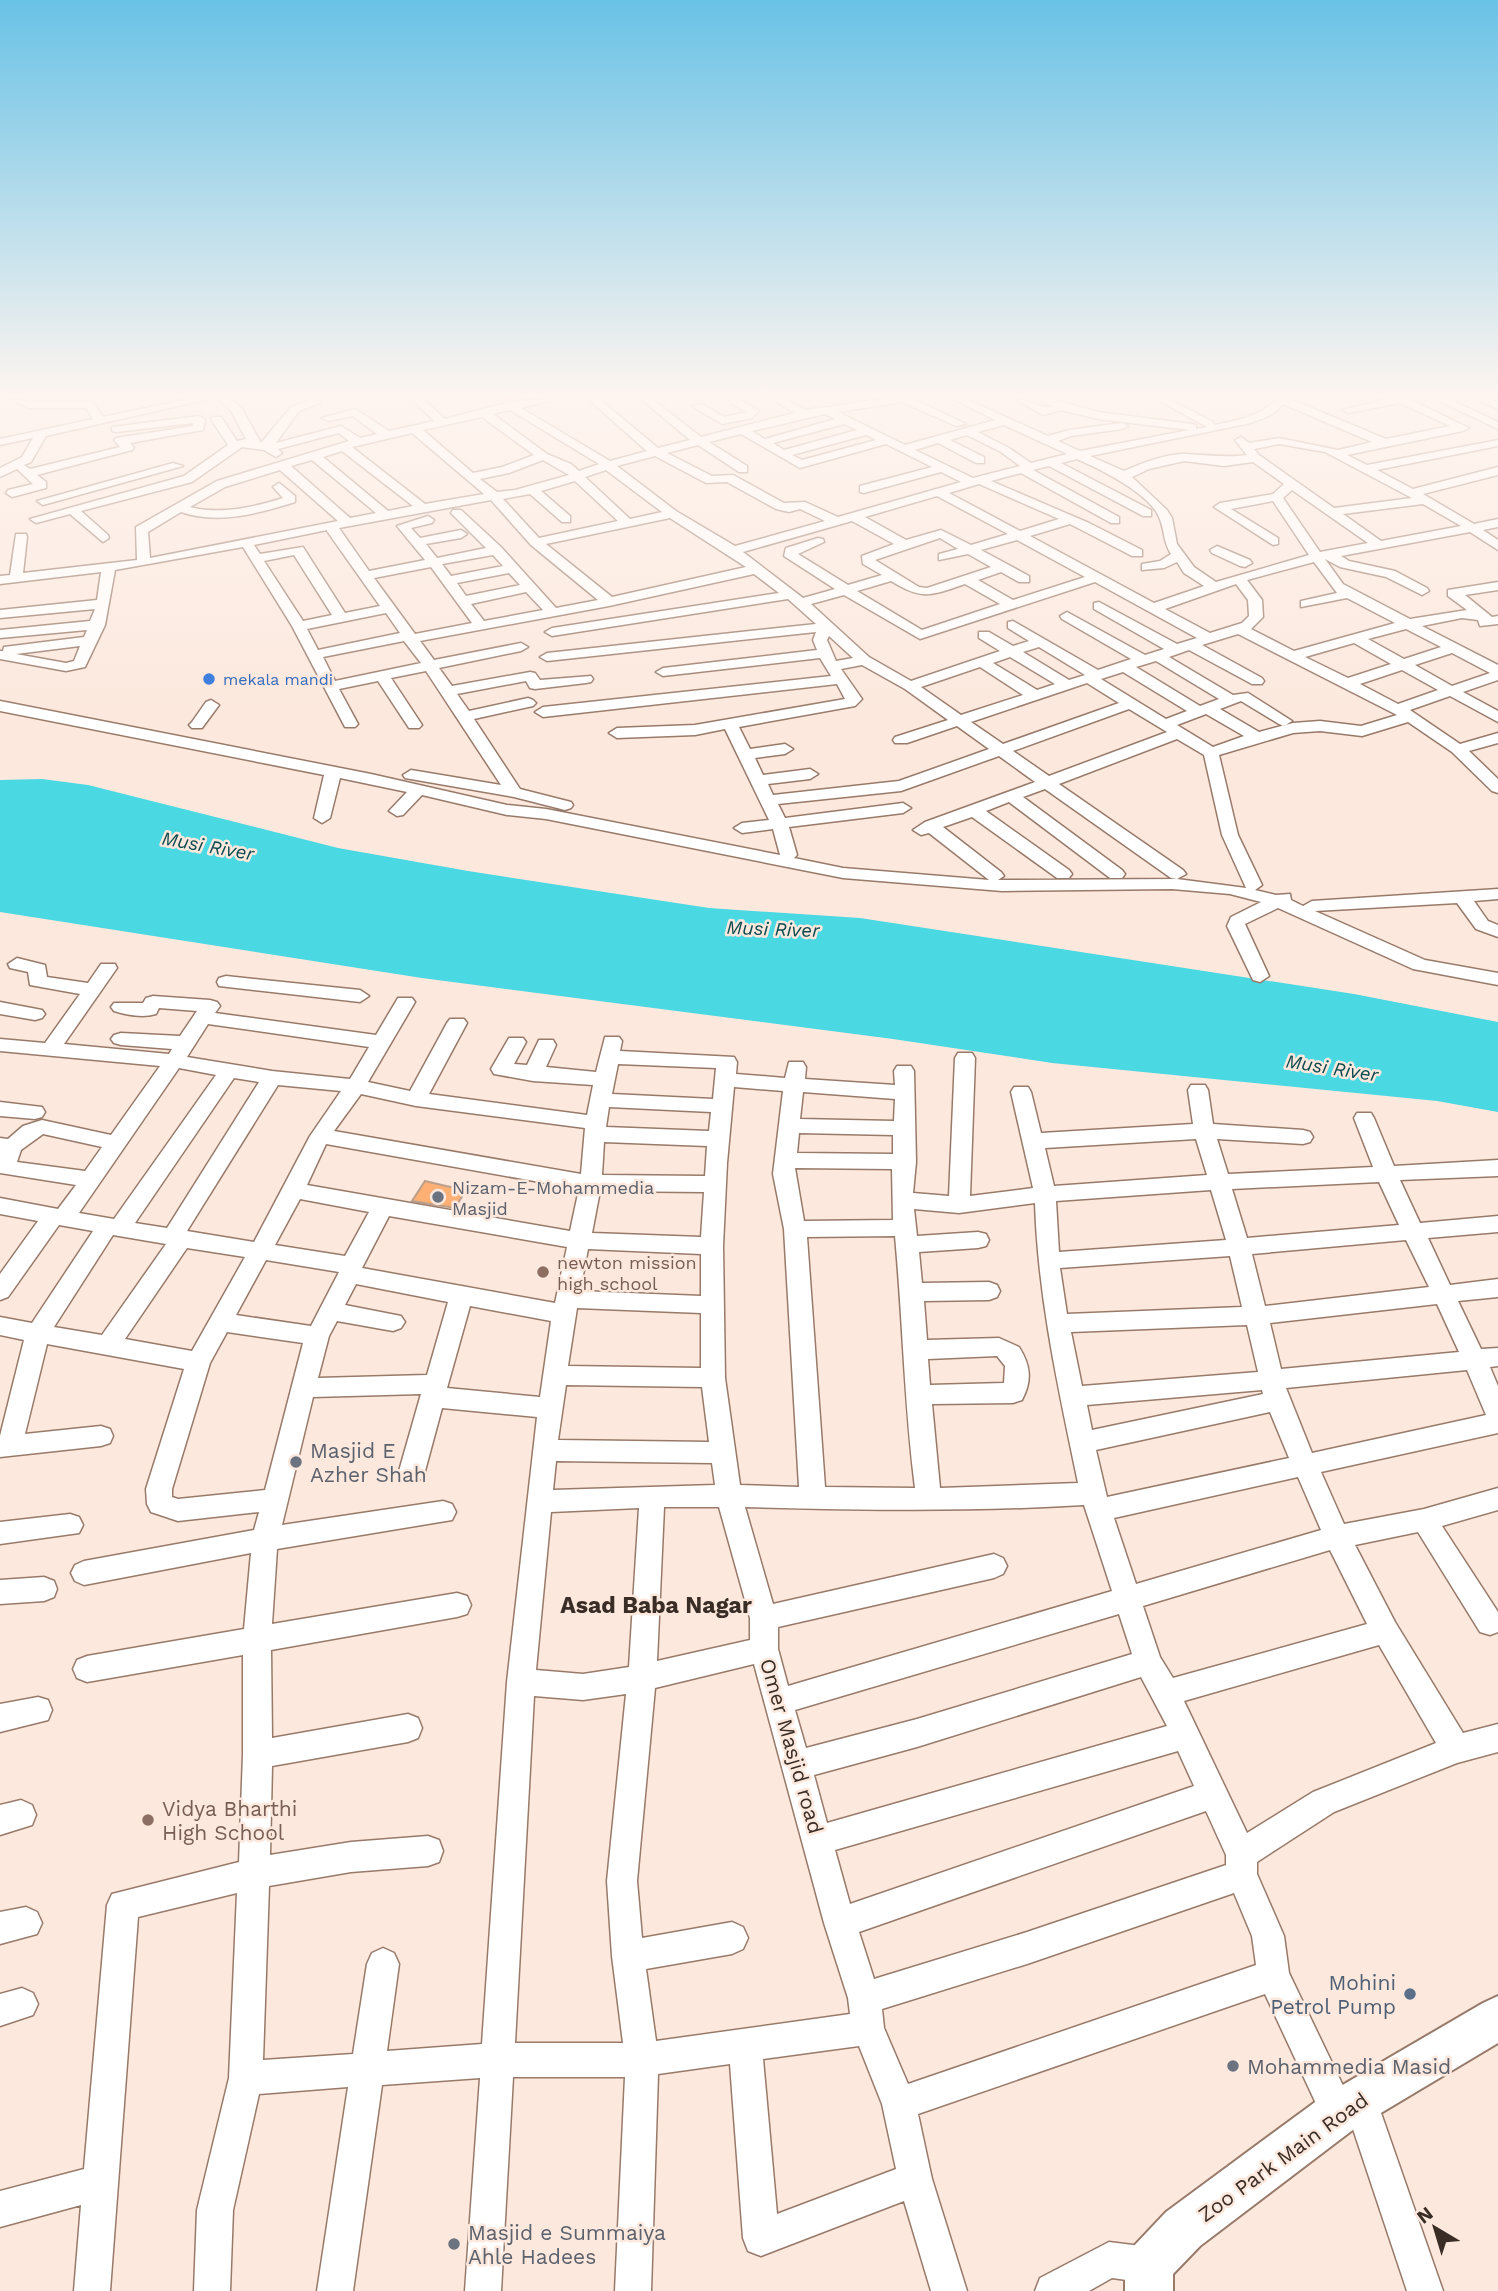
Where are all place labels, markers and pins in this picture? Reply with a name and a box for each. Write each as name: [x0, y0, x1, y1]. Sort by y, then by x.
place label: mekala mandi: [223, 670, 333, 689]
marker: mekala mandi: [201, 671, 217, 687]
place label: Nizam-E-Mohammedia Masjid: [452, 1177, 654, 1219]
marker: Nizam-E-Mohammedia Masjid: [430, 1189, 446, 1205]
place label: newton mission high school: [557, 1252, 697, 1294]
marker: newton mission high school: [535, 1264, 551, 1280]
place label: Masjid E Azher Shah: [310, 1438, 427, 1487]
marker: Masjid E Azher Shah: [288, 1454, 304, 1470]
place label: Vidya Bharthi High School: [162, 1796, 297, 1845]
marker: Vidya Bharthi High School: [140, 1812, 156, 1828]
place label: Mohini Petrol Pump: [1270, 1970, 1396, 2019]
marker: Mohini Petrol Pump: [1402, 1986, 1418, 2002]
place label: Mohammedia Masid: [1247, 2054, 1451, 2079]
marker: Mohammedia Masid: [1225, 2058, 1241, 2074]
place label: Masjid e Summaiya Ahle Hadees: [468, 2220, 666, 2269]
marker: Masjid e Summaiya Ahle Hadees: [446, 2236, 462, 2252]

